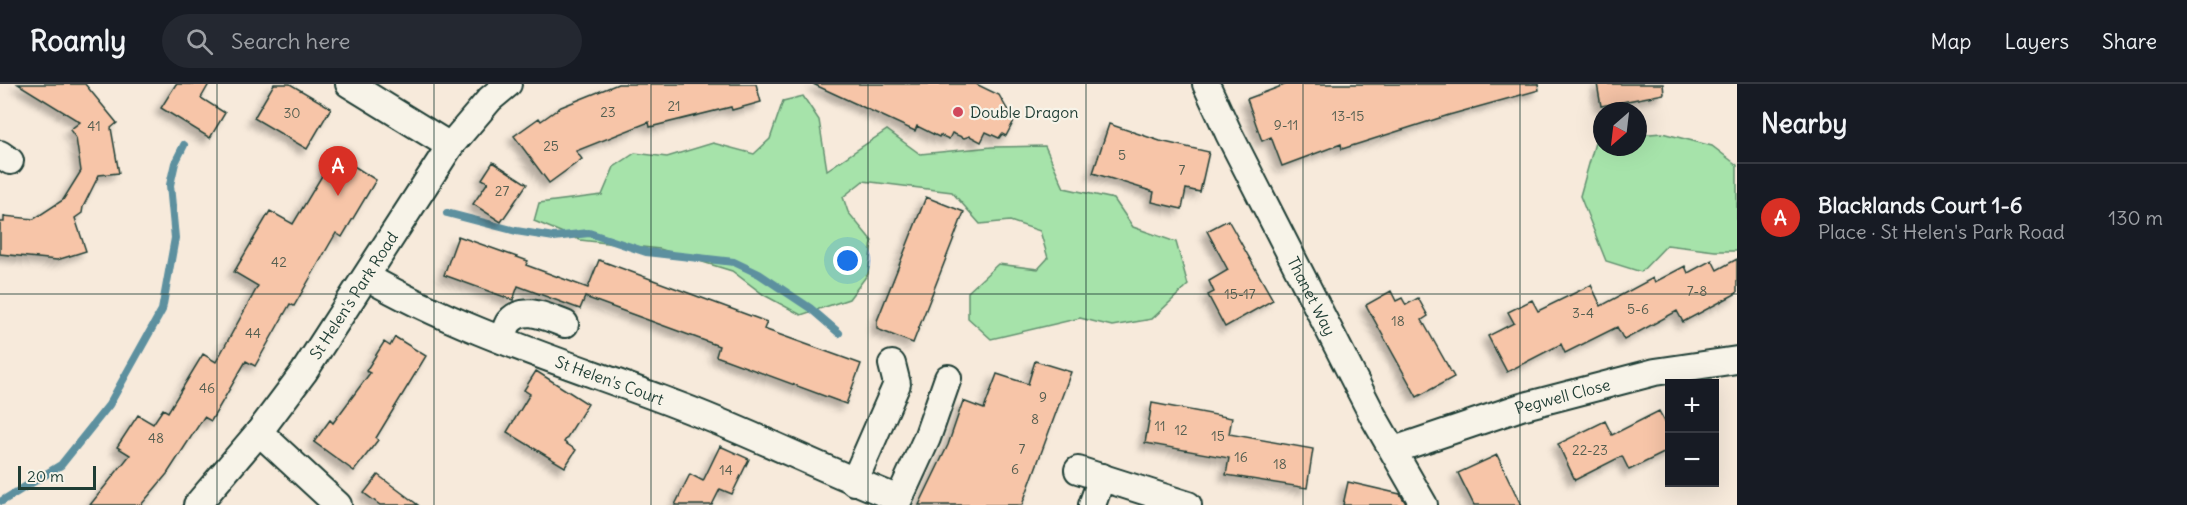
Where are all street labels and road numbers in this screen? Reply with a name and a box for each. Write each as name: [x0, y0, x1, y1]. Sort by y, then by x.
street label: St Helen's Park Road: [305, 228, 402, 363]
street label: Thanet Way: [1283, 253, 1340, 339]
street label: St Helen's Court: [553, 351, 667, 409]
street label: Pegwell Close: [1512, 374, 1612, 418]

